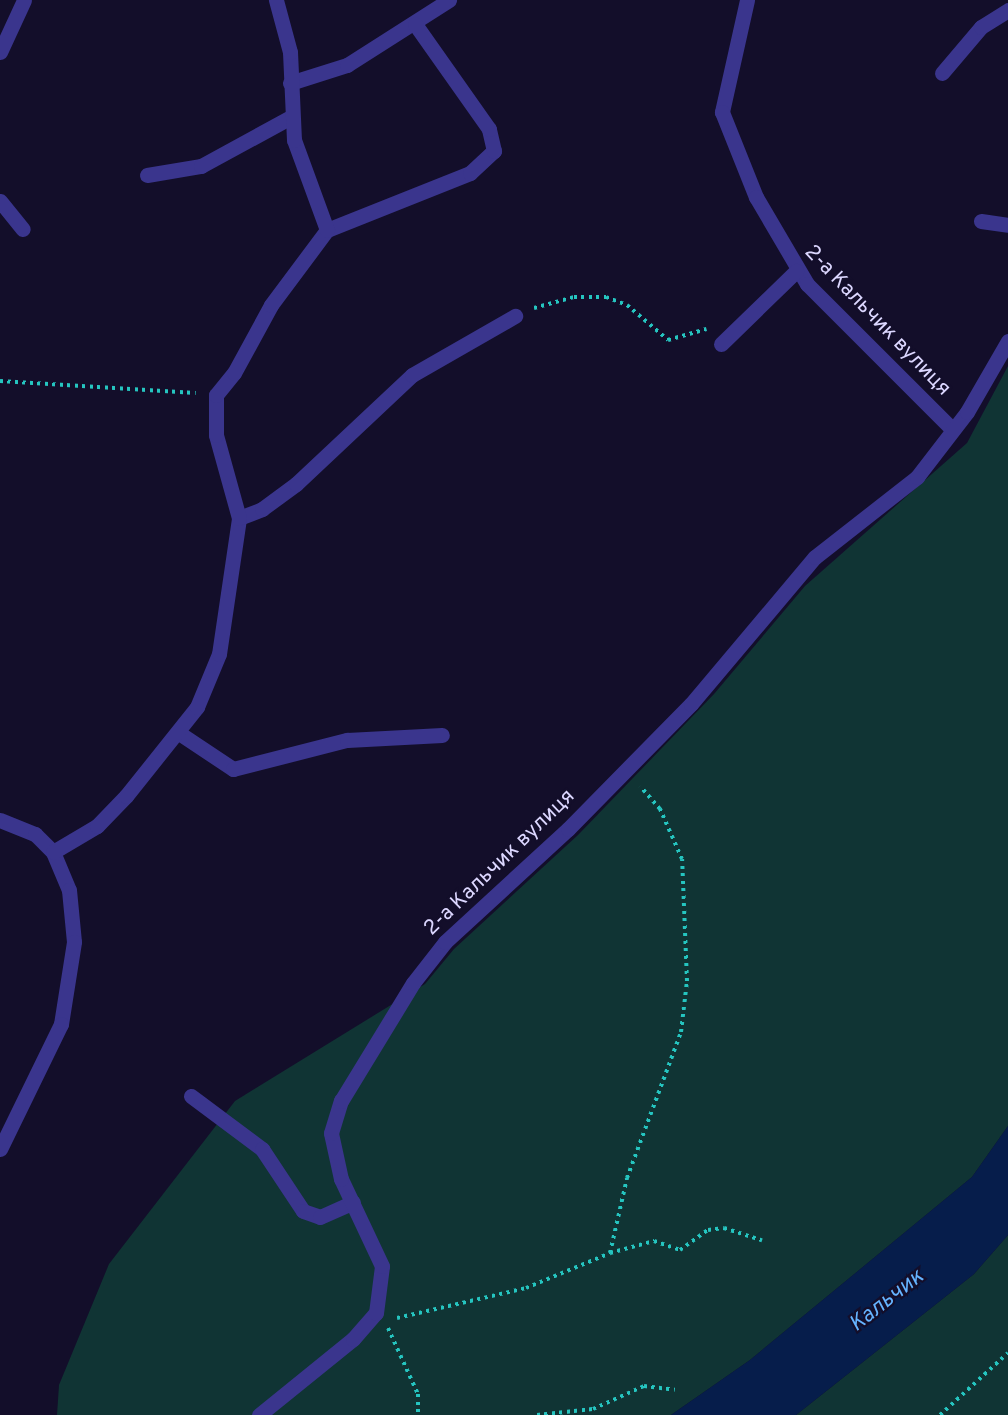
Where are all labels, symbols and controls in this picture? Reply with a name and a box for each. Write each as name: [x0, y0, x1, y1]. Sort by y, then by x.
street label: 2-а Кальчик вулиця: [798, 240, 956, 402]
street label: 2-а Кальчик вулиця: [419, 784, 581, 942]
water label: Кальчик: [845, 1264, 929, 1338]

